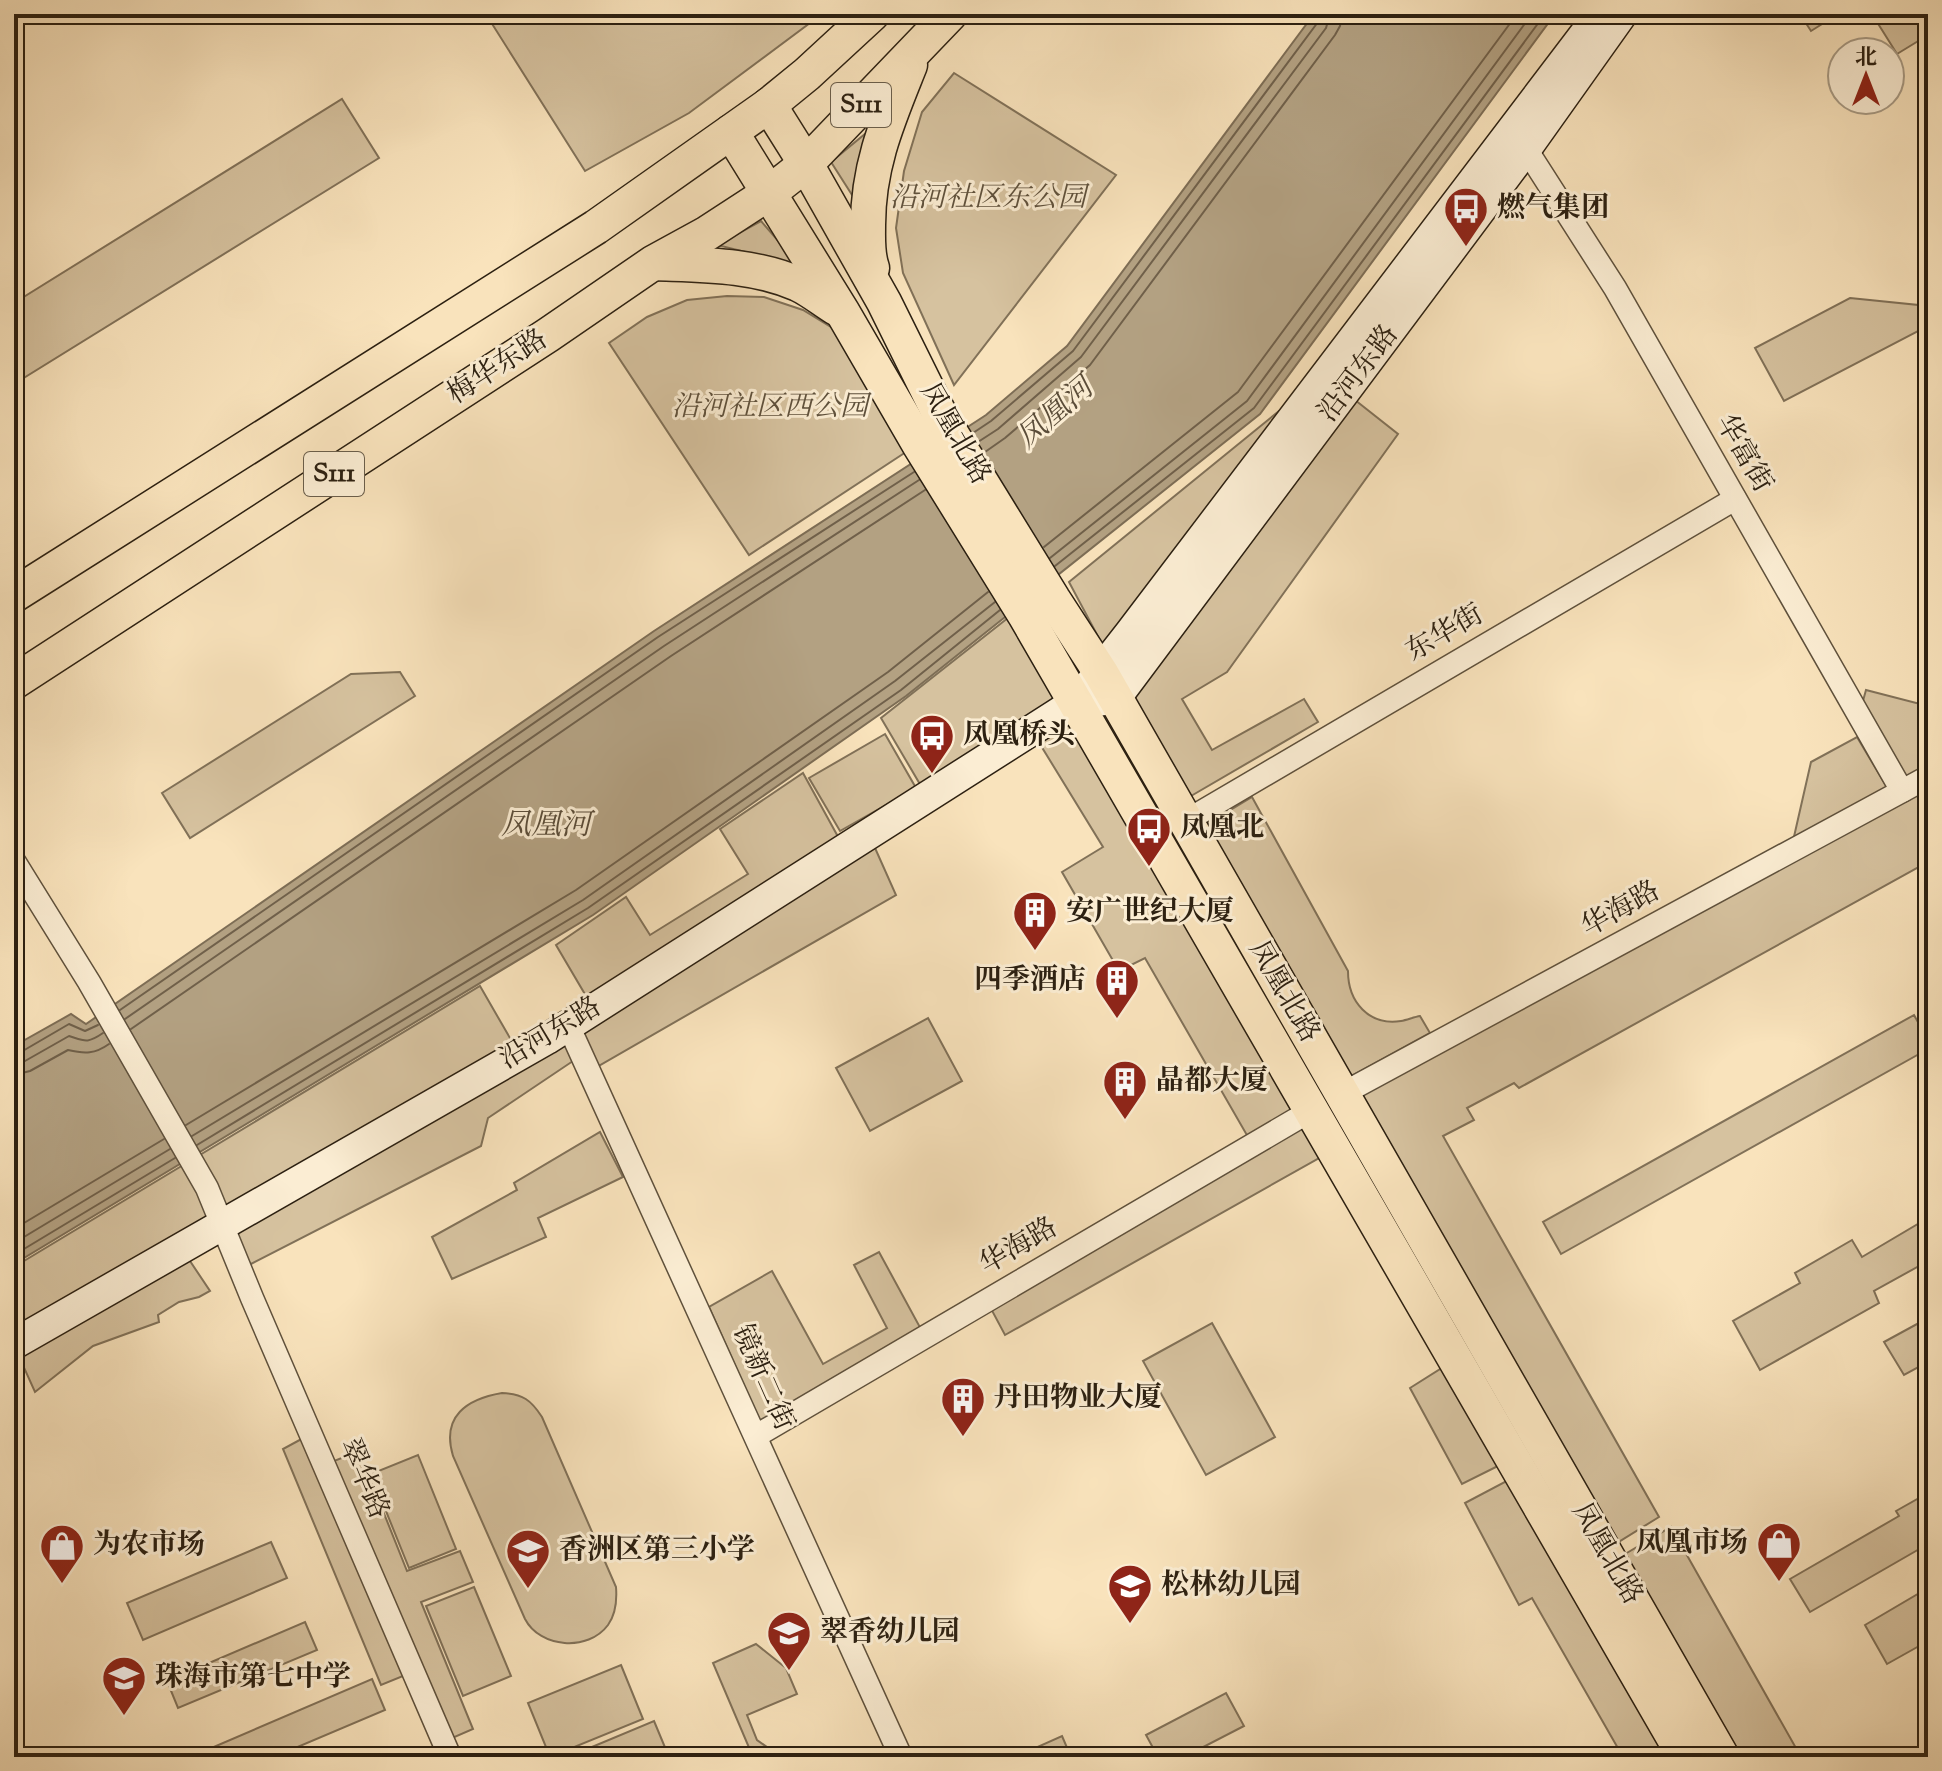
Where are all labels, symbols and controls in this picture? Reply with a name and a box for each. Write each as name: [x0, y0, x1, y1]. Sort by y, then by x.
north arrow: [1826, 36, 1906, 116]
text: 北: [1855, 43, 1877, 75]
road number: S111: [831, 83, 891, 127]
park label: 沿河社区东公园: [890, 179, 1090, 219]
bus stop icon: 燃气集团: [1442, 185, 1490, 248]
place label: 燃气集团: [1497, 189, 1609, 229]
street label: 沿河东路: [1309, 317, 1409, 431]
street label: 梅华东路: [440, 321, 556, 415]
water label: 凤凰河: [1008, 365, 1108, 460]
street label: 凤凰北路: [909, 375, 999, 493]
park label: 沿河社区西公园: [672, 388, 872, 428]
street label: 华富街: [1705, 408, 1781, 500]
road number: S111: [304, 452, 364, 496]
street label: 东华街: [1399, 596, 1491, 672]
bus stop icon: 凤凰桥头: [908, 712, 956, 775]
place label: 凤凰桥头: [963, 716, 1075, 756]
water label: 凤凰河: [501, 805, 596, 848]
bus stop icon: 凤凰北: [1125, 805, 1173, 868]
place label: 凤凰北: [1180, 809, 1264, 849]
street label: 华海路: [1575, 872, 1667, 948]
building icon: 安广世纪大厦: [1011, 889, 1059, 952]
place label: 安广世纪大厦: [1066, 893, 1234, 933]
street label: 凤凰北路: [1238, 933, 1328, 1051]
building icon: 四季酒店: [1093, 957, 1141, 1020]
place label: 四季酒店: [974, 961, 1086, 1001]
street label: 沿河东路: [493, 988, 609, 1080]
building icon: 晶都大厦: [1101, 1058, 1149, 1121]
place label: 晶都大厦: [1156, 1062, 1268, 1102]
street label: 华海路: [973, 1209, 1065, 1285]
street label: 镜新二街: [721, 1319, 803, 1437]
building icon: 丹田物业大厦: [939, 1375, 987, 1438]
place label: 丹田物业大厦: [994, 1379, 1162, 1419]
street label: 翠华路: [328, 1433, 398, 1525]
street label: 凤凰北路: [1561, 1495, 1651, 1613]
shop icon: 凤凰市场: [1755, 1520, 1803, 1583]
shop icon: 为农市场: [38, 1522, 86, 1585]
place label: 凤凰市场: [1636, 1524, 1748, 1564]
place label: 为农市场: [93, 1526, 205, 1566]
school or university icon: 香洲区第三小学: [504, 1527, 552, 1590]
place label: 香洲区第三小学: [559, 1531, 755, 1571]
school or university icon: 松林幼儿园: [1106, 1562, 1154, 1625]
place label: 松林幼儿园: [1161, 1566, 1301, 1606]
school or university icon: 翠香幼儿园: [765, 1609, 813, 1672]
place label: 翠香幼儿园: [820, 1613, 960, 1653]
school or university icon: 珠海市第七中学: [100, 1654, 148, 1717]
place label: 珠海市第七中学: [155, 1658, 351, 1698]

